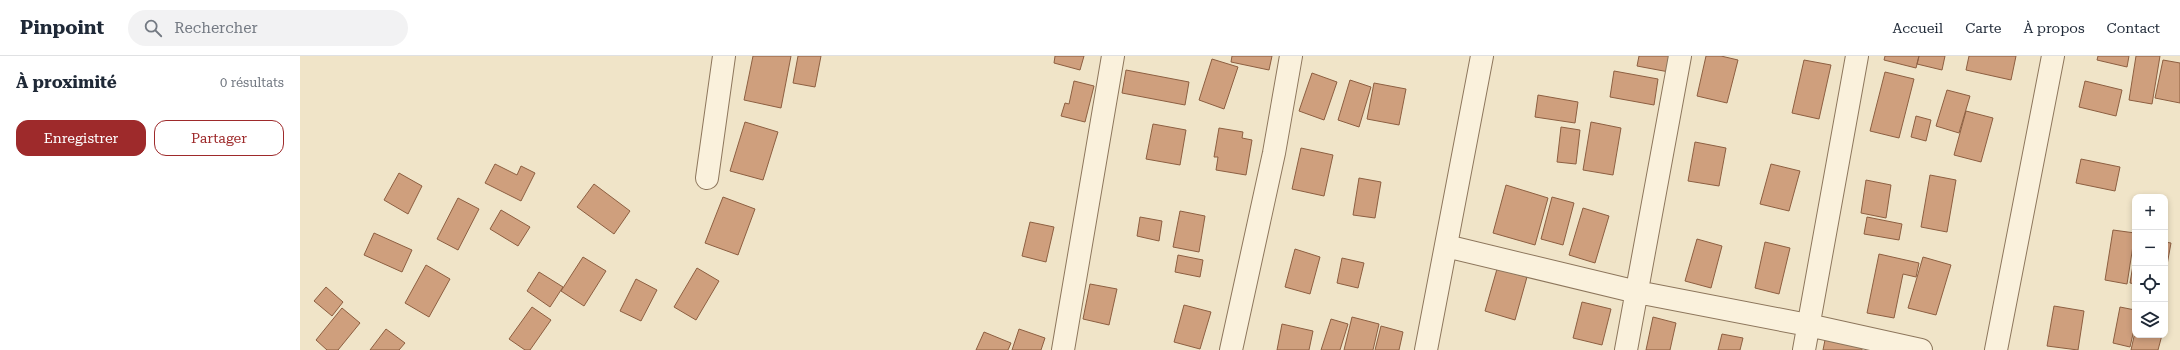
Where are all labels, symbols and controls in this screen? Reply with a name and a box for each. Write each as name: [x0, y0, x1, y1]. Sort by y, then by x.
search box: [128, 10, 408, 46]
text: Pinpoint: [20, 16, 104, 39]
icon: search: [142, 17, 164, 39]
text: Rechercher: [174, 19, 258, 37]
text: Accueil: [1892, 20, 1943, 36]
text: Carte: [1965, 20, 2002, 36]
text: À propos: [2024, 20, 2085, 36]
text: Contact: [2107, 20, 2160, 36]
text: À proximité: [16, 72, 117, 92]
text: 0 résultats: [220, 75, 284, 90]
button: Enregistrer: [16, 120, 146, 156]
button: Partager: [154, 120, 284, 156]
map controls: [2132, 194, 2168, 338]
button: +: [2132, 194, 2168, 230]
button: −: [2132, 230, 2168, 266]
button: locate: [2132, 266, 2168, 302]
button: layers: [2132, 302, 2168, 338]

